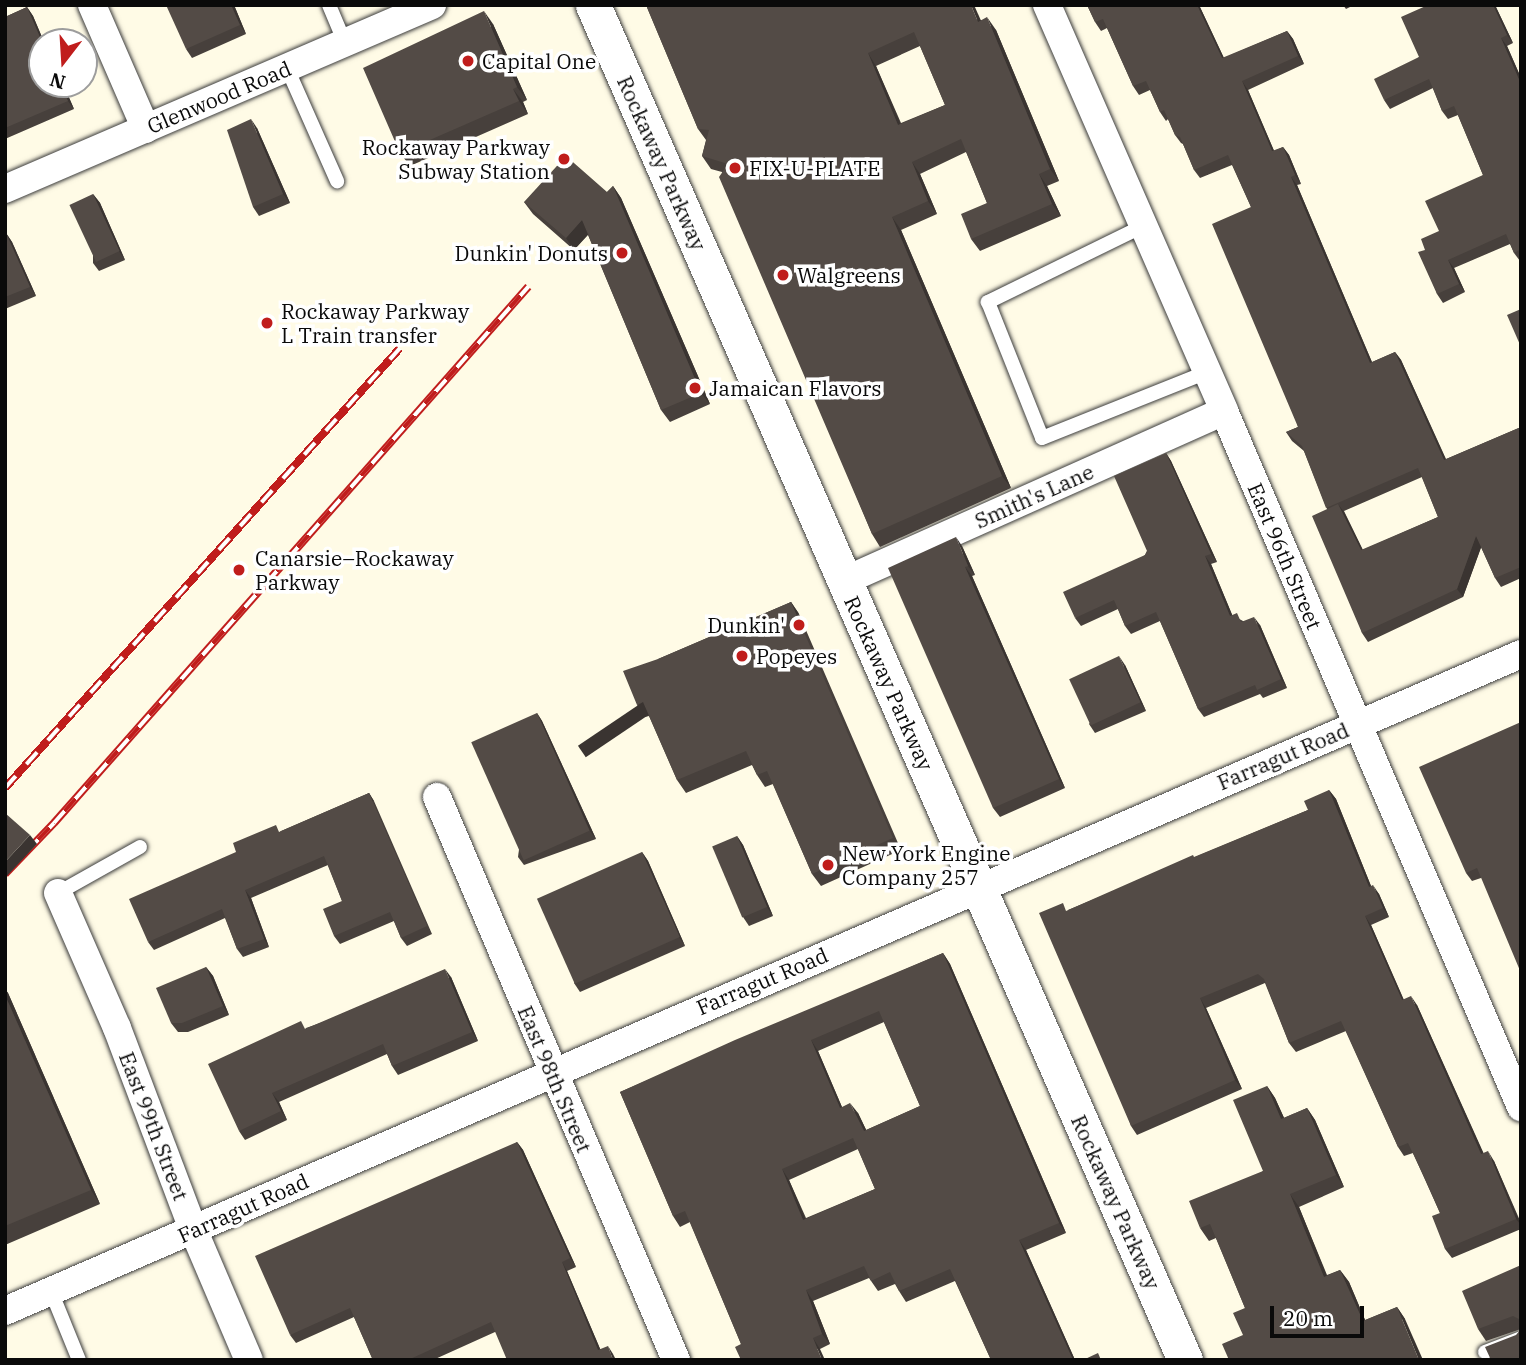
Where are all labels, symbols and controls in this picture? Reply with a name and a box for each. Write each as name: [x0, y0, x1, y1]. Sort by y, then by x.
north arrow: [28, 28, 98, 98]
place label: Capital One: [482, 48, 596, 74]
marker: Capital One: [460, 53, 476, 69]
street label: Glenwood Road: [143, 55, 295, 139]
text: N: [47, 67, 68, 95]
street label: Rockaway Parkway: [612, 72, 712, 254]
place label: Rockaway Parkway Subway Station: [362, 134, 550, 184]
marker: Rockaway Parkway Subway Station: [556, 151, 572, 167]
place label: FIX-U-PLATE: [749, 155, 880, 181]
marker: FIX-U-PLATE: [727, 160, 743, 176]
place label: Dunkin' Donuts: [455, 240, 608, 266]
marker: Dunkin' Donuts: [614, 245, 630, 261]
place label: Walgreens: [797, 262, 901, 288]
marker: Walgreens: [775, 267, 791, 283]
place label: Rockaway Parkway L Train transfer: [281, 298, 469, 348]
marker: Rockaway Parkway L Train transfer: [259, 315, 275, 331]
place label: Jamaican Flavors: [709, 375, 882, 401]
marker: Jamaican Flavors: [687, 380, 703, 396]
street label: Smith's Lane: [971, 459, 1097, 533]
street label: East 96th Street: [1243, 479, 1327, 633]
place label: Canarsie–Rockaway Parkway: [255, 545, 454, 595]
marker: Canarsie–Rockaway Parkway: [229, 560, 249, 580]
street label: Rockaway Parkway: [839, 592, 939, 774]
place label: Dunkin': [707, 612, 785, 638]
marker: Dunkin': [791, 617, 807, 633]
place label: Popeyes: [756, 643, 837, 669]
marker: Popeyes: [734, 648, 750, 664]
street label: Farragut Road: [1213, 717, 1353, 795]
place label: New York Engine Company 257: [842, 840, 1010, 890]
marker: New York Engine Company 257: [820, 857, 836, 873]
street label: Farragut Road: [692, 942, 832, 1020]
street label: East 98th Street: [513, 1002, 597, 1156]
street label: East 99th Street: [114, 1048, 194, 1204]
street label: Rockaway Parkway: [1066, 1111, 1166, 1293]
street label: Farragut Road: [174, 1168, 312, 1248]
scale bar: [1274, 1292, 1368, 1336]
text: 20 m: [1283, 1304, 1333, 1332]

